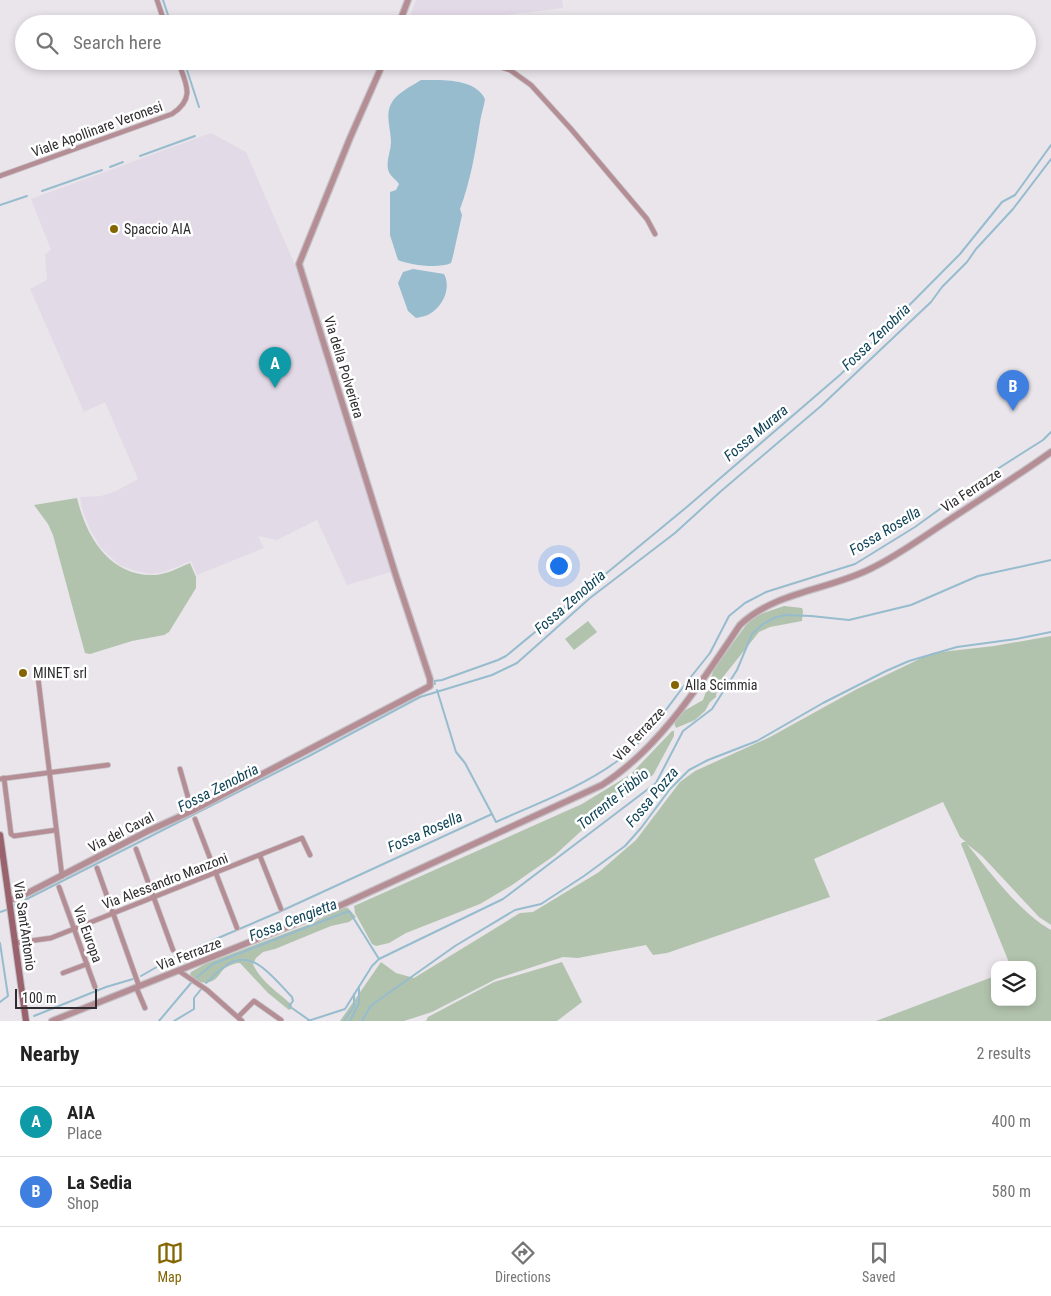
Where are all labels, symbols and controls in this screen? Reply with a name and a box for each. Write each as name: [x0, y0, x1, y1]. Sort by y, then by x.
search box: [15, 15, 1036, 70]
icon: search: [33, 29, 61, 57]
text: Search here: [73, 31, 161, 54]
street label: Viale Apollinare Veronesi: [29, 98, 165, 160]
place label: Spaccio AIA: [124, 221, 191, 237]
marker: Spaccio AIA: [108, 223, 120, 235]
water label: Fossa Zenobria: [838, 300, 914, 374]
street label: Via della Polveriera: [321, 314, 367, 420]
pin: A: [259, 347, 291, 388]
pin: B: [997, 370, 1029, 411]
water label: Fossa Murara: [720, 401, 792, 465]
street label: Via Ferrazze: [938, 465, 1004, 515]
water label: Fossa Rosella: [846, 503, 924, 559]
your location: [546, 553, 572, 579]
water label: Fossa Zenobria: [531, 566, 609, 638]
place label: MINET srl: [33, 665, 87, 681]
marker: MINET srl: [17, 667, 29, 679]
place label: Alla Scimmia: [685, 677, 757, 693]
marker: Alla Scimmia: [669, 679, 681, 691]
street label: Via Ferrazze: [610, 703, 668, 764]
water label: Fossa Zenobria: [175, 760, 261, 816]
water label: Fossa Pozza: [622, 763, 682, 831]
water label: Torrente Fibbio: [574, 765, 652, 833]
water label: Fossa Rosella: [385, 808, 465, 856]
street label: Via del Caval: [86, 809, 156, 855]
street label: Via Alessandro Manzoni: [100, 850, 230, 912]
street label: Via Sant'Antonio: [11, 880, 39, 972]
water label: Fossa Cengietta: [246, 895, 340, 945]
street label: Via Europa: [70, 903, 106, 965]
street label: Via Ferrazze: [154, 934, 224, 974]
map controls: [991, 961, 1036, 1006]
button: layers: [991, 961, 1036, 1006]
scale bar: [15, 986, 98, 1009]
text: 100 m: [22, 990, 57, 1006]
text: Nearby: [20, 1042, 79, 1066]
text: 2 results: [976, 1044, 1031, 1063]
text: AIA: [67, 1101, 95, 1124]
text: A: [31, 1112, 41, 1131]
text: 400 m: [992, 1112, 1031, 1131]
text: Place: [67, 1124, 102, 1143]
text: La Sedia: [67, 1171, 132, 1194]
text: B: [32, 1182, 40, 1201]
text: 580 m: [992, 1182, 1031, 1201]
text: Shop: [67, 1194, 99, 1213]
tab: Map: [156, 1239, 184, 1285]
tab: Directions: [495, 1239, 551, 1285]
tab: Saved: [862, 1239, 895, 1285]

